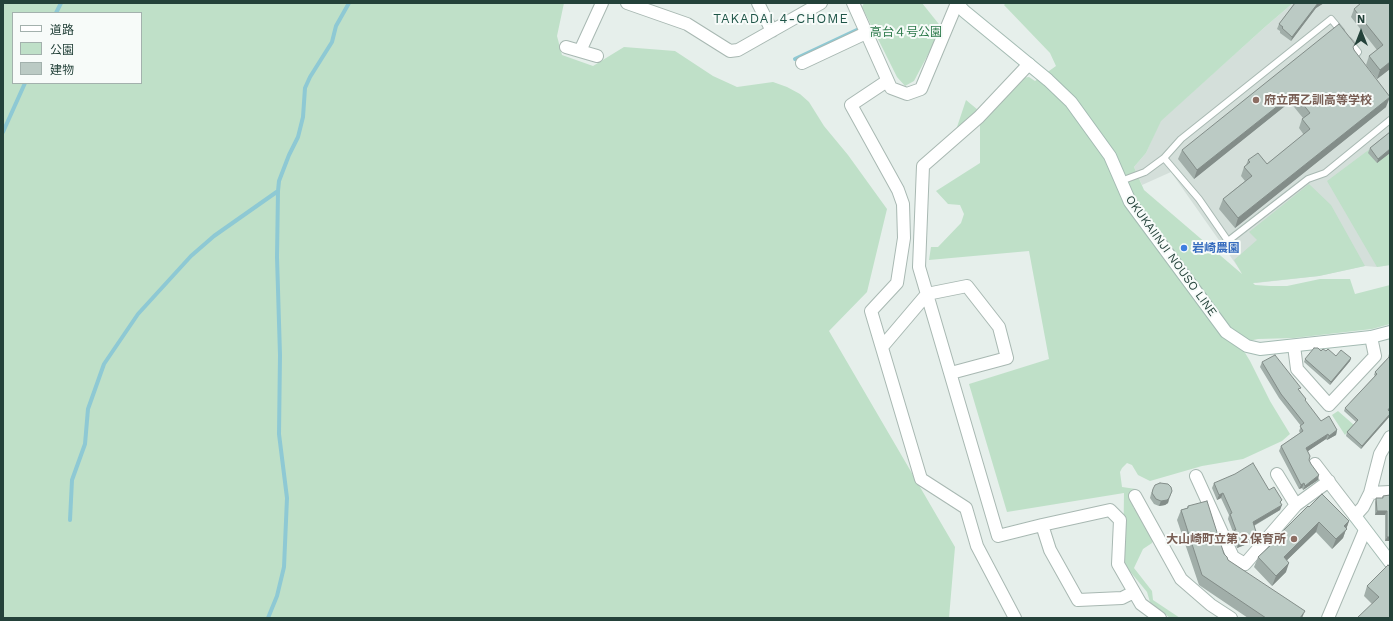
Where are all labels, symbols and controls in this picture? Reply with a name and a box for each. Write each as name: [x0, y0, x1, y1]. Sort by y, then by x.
district label: TAKADAI 4-CHOME: [713, 11, 849, 27]
legend: [12, 12, 142, 84]
north arrow: [1341, 12, 1381, 52]
text: N: [1357, 13, 1365, 26]
text: 道路: [50, 23, 74, 37]
park label: 高台４号公園: [870, 25, 942, 39]
text: 公園: [50, 43, 74, 57]
text: 建物: [50, 63, 74, 77]
place label: 府立西乙訓高等学校: [1264, 93, 1372, 107]
marker: 府立西乙訓高等学校: [1251, 95, 1261, 105]
street label: OKUKAIINJI NOUSO LINE: [1122, 193, 1220, 319]
place label: 岩崎農園: [1192, 241, 1240, 255]
marker: 岩崎農園: [1179, 243, 1189, 253]
place label: 大山崎町立第２保育所: [1166, 532, 1286, 546]
marker: 大山崎町立第２保育所: [1289, 534, 1299, 544]

